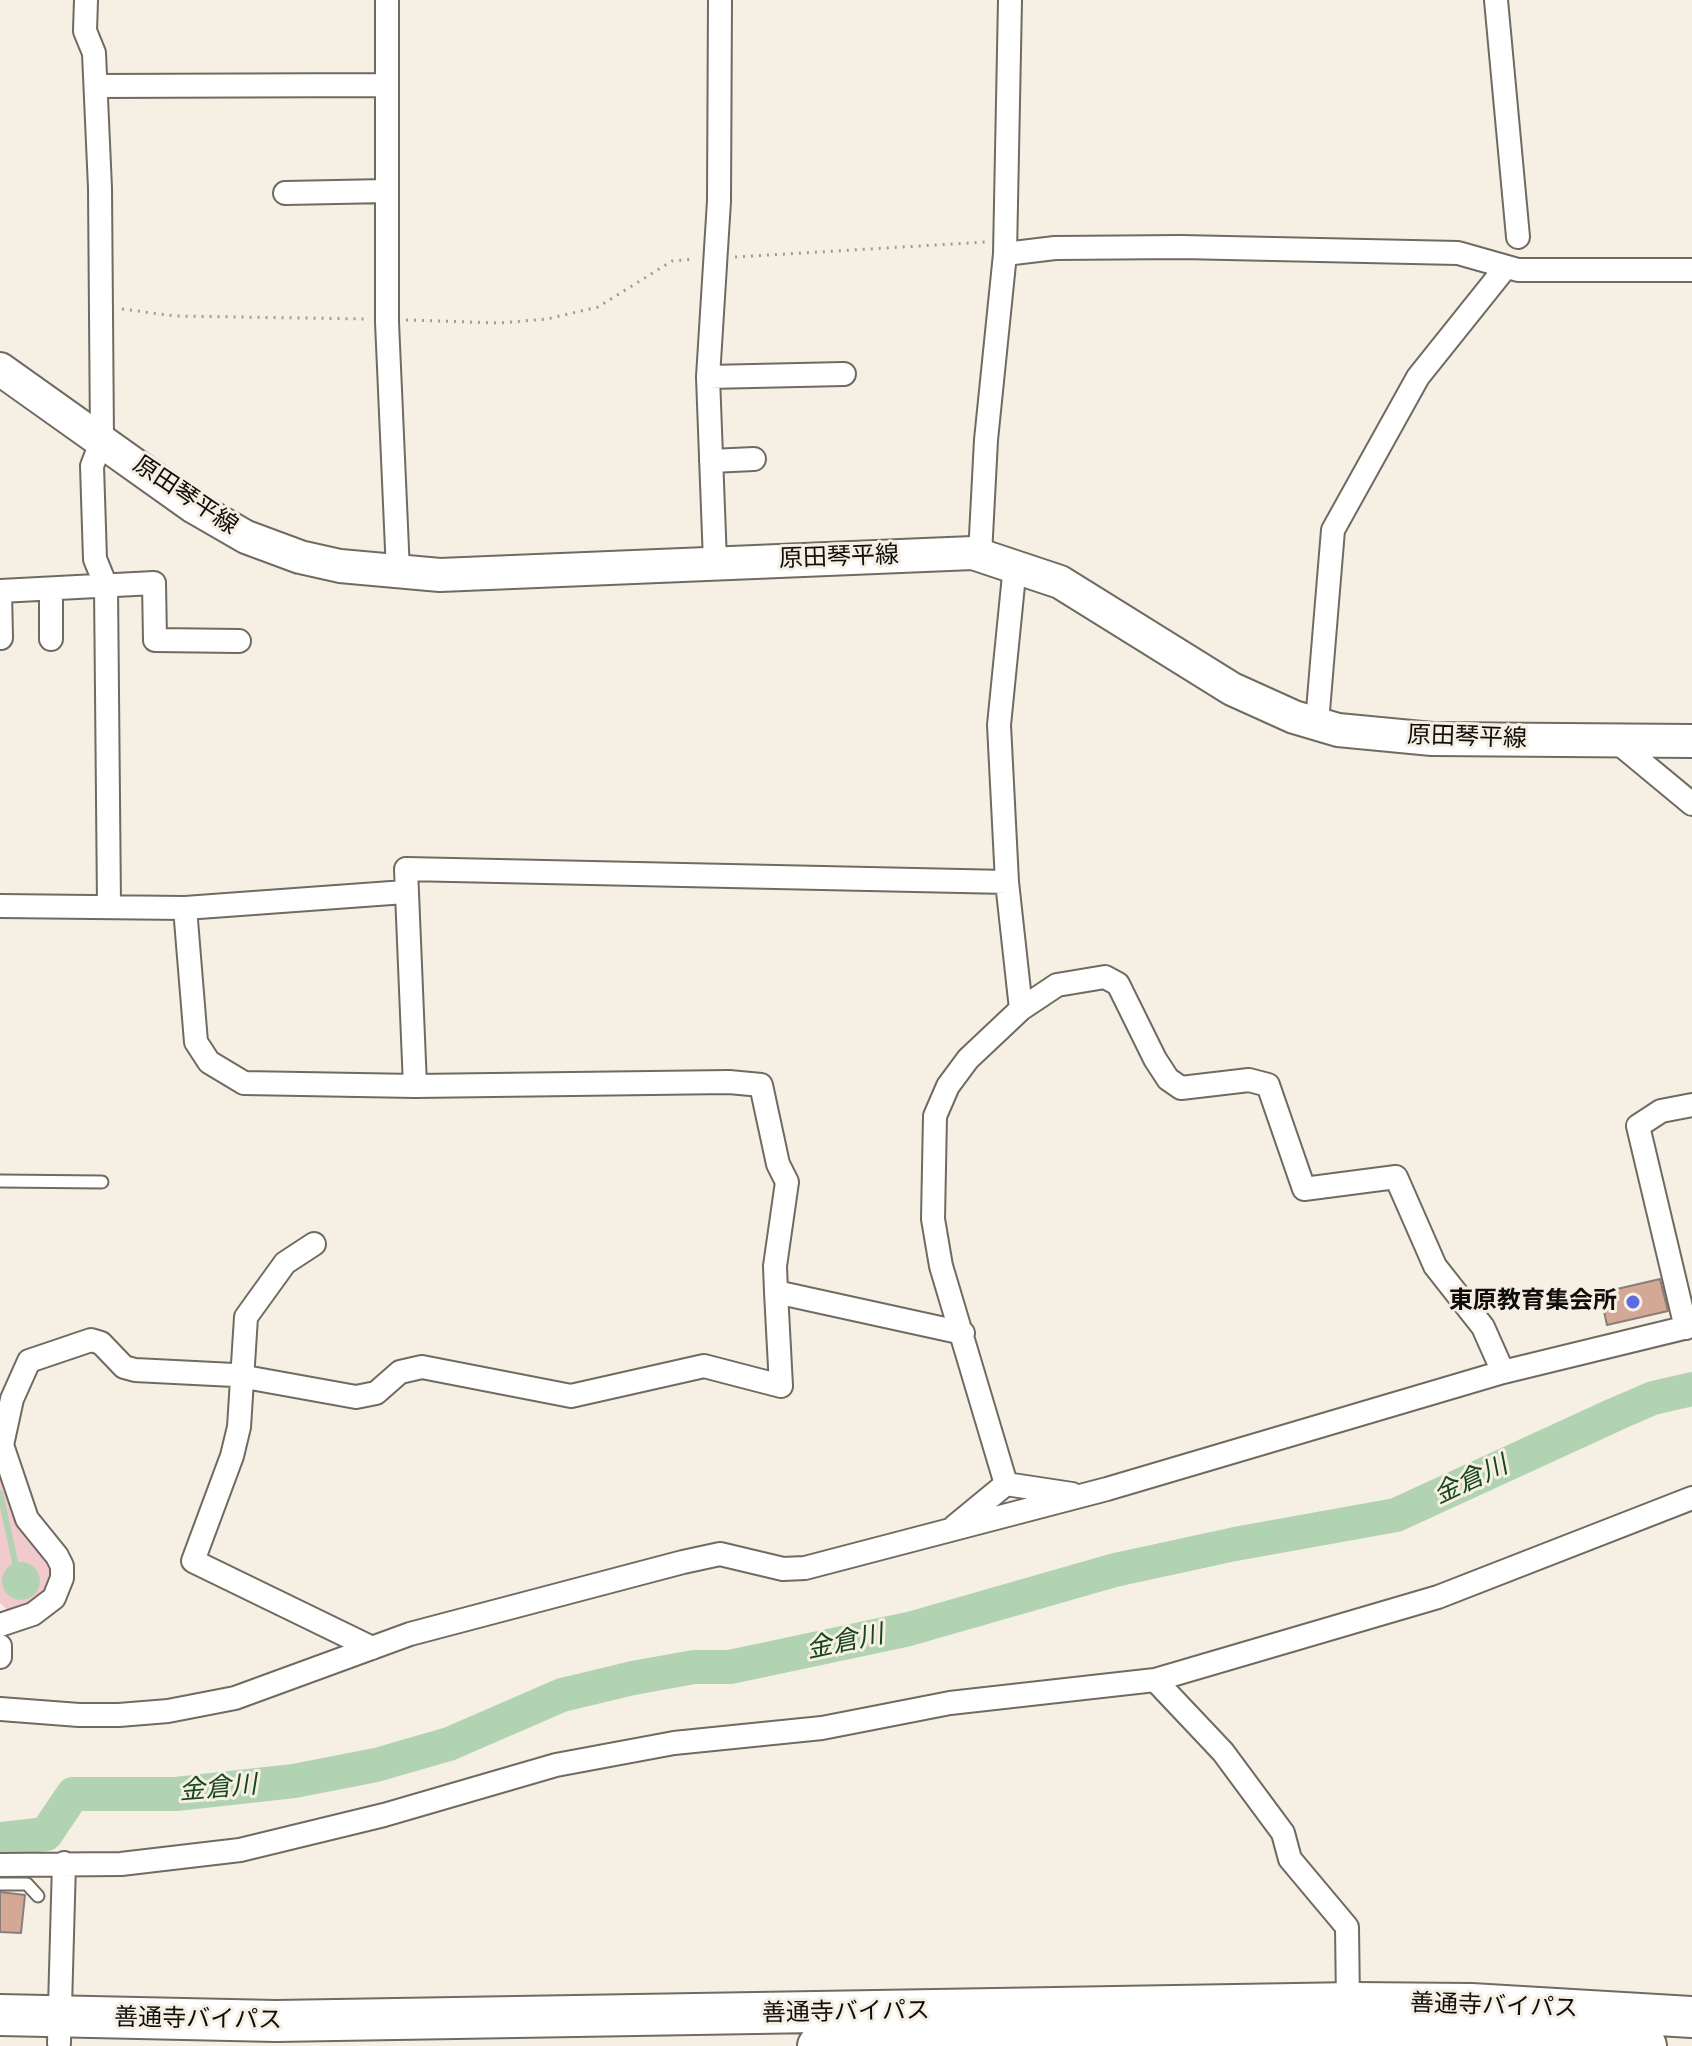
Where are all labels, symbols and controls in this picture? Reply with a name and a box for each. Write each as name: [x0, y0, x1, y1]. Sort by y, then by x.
street label: 原田琴平線: [127, 451, 243, 541]
street label: 原田琴平線: [779, 542, 899, 574]
street label: 原田琴平線: [1407, 722, 1527, 754]
place label: 東原教育集会所: [1449, 1288, 1617, 1316]
marker: 東原教育集会所: [1624, 1293, 1642, 1311]
water label: 金倉川: [1429, 1450, 1513, 1512]
water label: 金倉川: [804, 1620, 886, 1666]
water label: 金倉川: [178, 1770, 258, 1808]
street label: 善通寺バイパス: [1410, 1990, 1578, 2024]
street label: 善通寺バイパス: [762, 1997, 930, 2029]
street label: 善通寺バイパス: [114, 2004, 282, 2036]

